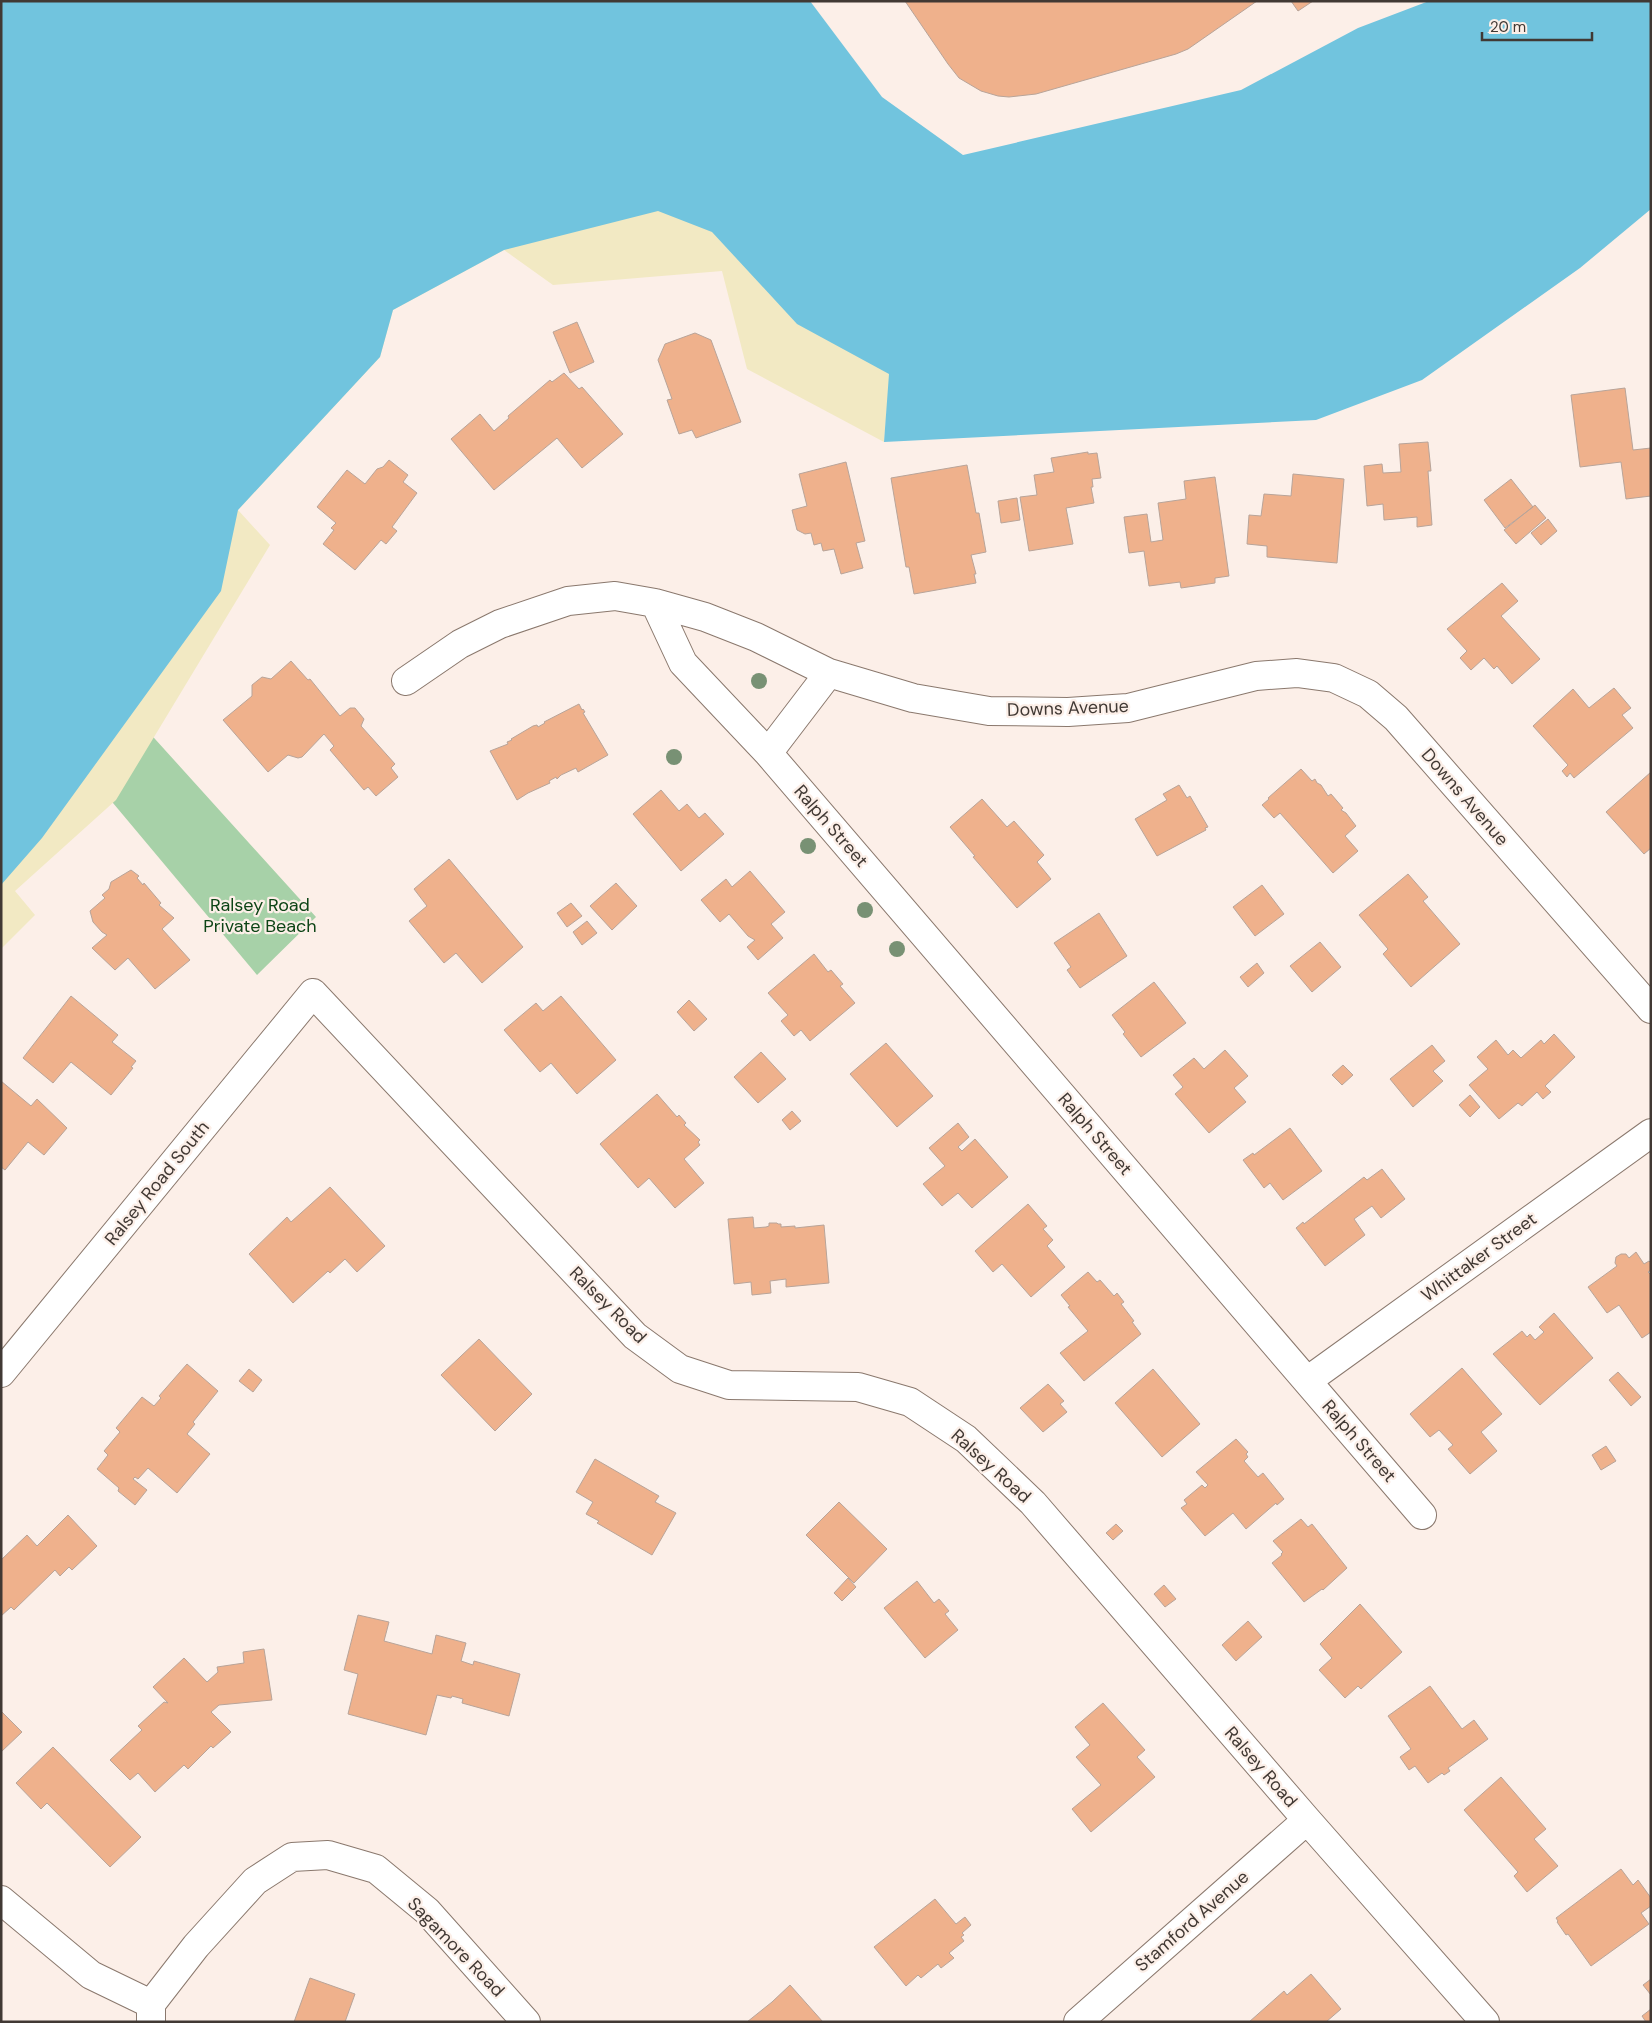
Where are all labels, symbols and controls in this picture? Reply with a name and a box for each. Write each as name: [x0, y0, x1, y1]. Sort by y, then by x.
scale bar: [1482, 10, 1592, 42]
text: 20 m: [1490, 17, 1526, 37]
street label: Downs Avenue: [1007, 694, 1129, 722]
street label: Downs Avenue: [1416, 743, 1514, 851]
street label: Ralph Street: [789, 780, 873, 872]
park label: Ralsey Road Private Beach: [203, 893, 317, 938]
street label: Ralph Street: [1053, 1088, 1137, 1180]
street label: Ralsey Road South: [99, 1116, 215, 1250]
street label: Whittaker Street: [1416, 1207, 1542, 1307]
street label: Ralsey Road: [564, 1261, 652, 1349]
street label: Ralph Street: [1317, 1395, 1401, 1487]
street label: Ralsey Road: [946, 1424, 1036, 1508]
street label: Ralsey Road: [1219, 1721, 1303, 1813]
street label: Stamford Avenue: [1130, 1865, 1254, 1977]
street label: Sagamore Road: [402, 1892, 510, 2002]

